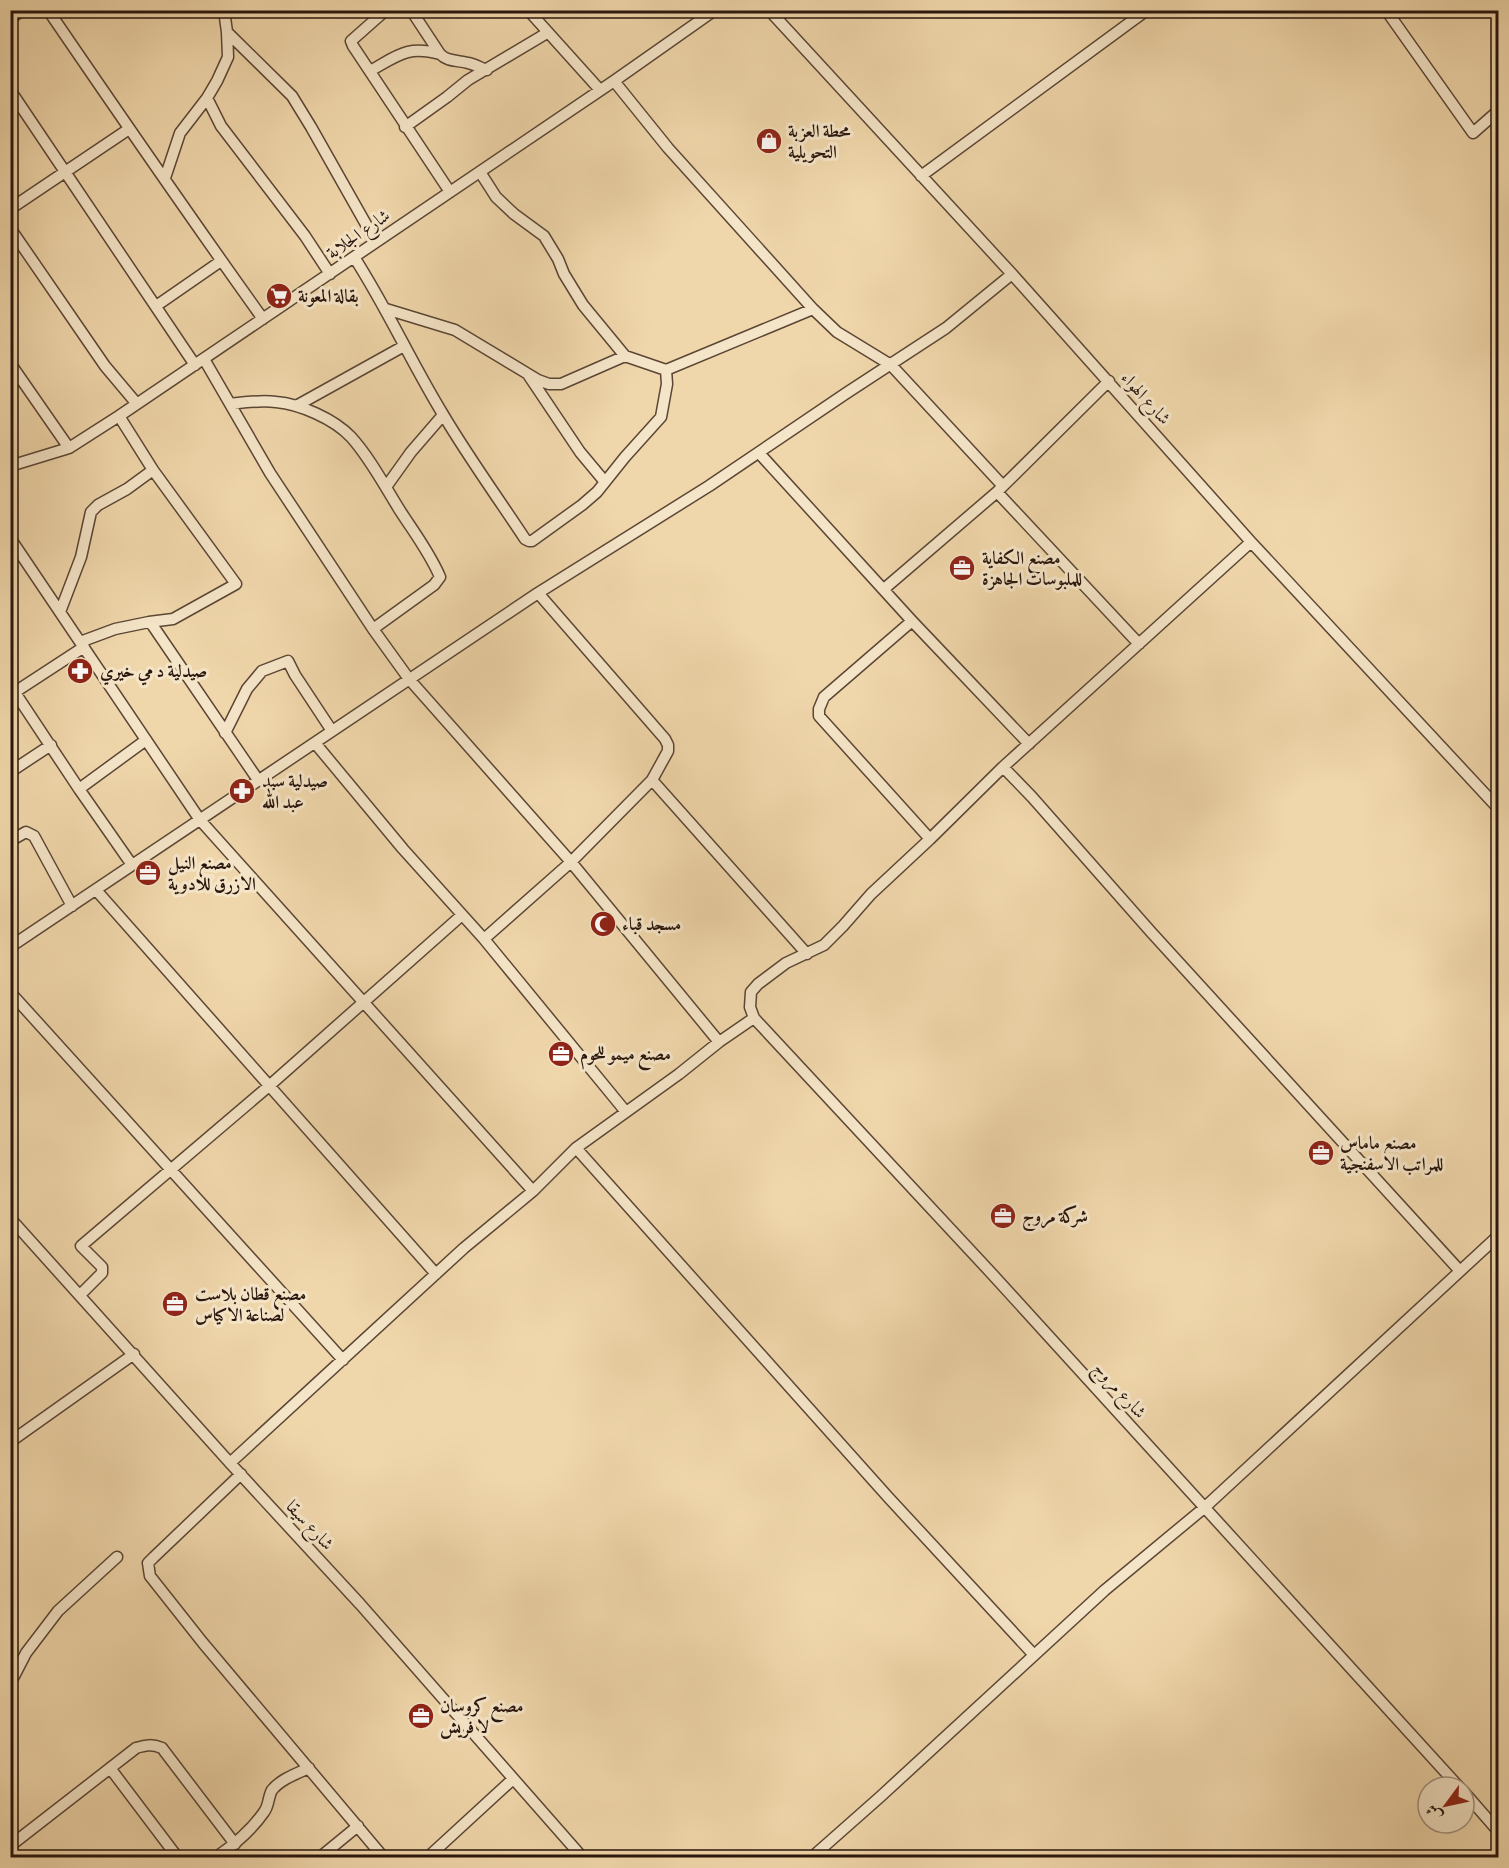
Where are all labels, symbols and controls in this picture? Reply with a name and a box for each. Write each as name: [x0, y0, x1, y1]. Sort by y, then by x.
place label: محطة العزبة التحويلية: [788, 119, 851, 164]
shop icon: محطة العزبة التحويلية: [754, 126, 784, 156]
street label: شارع الجلابة: [321, 203, 396, 267]
supermarket icon: بقالة المعونة: [264, 281, 294, 311]
place label: بقالة المعونة: [298, 284, 359, 308]
street label: شارع الهواء: [1113, 366, 1176, 432]
place label: مصنع الكفاية للملبوسات الجاهزة: [982, 546, 1082, 591]
office icon: مصنع الكفاية للملبوسات الجاهزة: [947, 553, 977, 583]
pharmacy icon: صيدلية د مي خيري: [65, 656, 95, 686]
place label: صيدلية د مي خيري: [100, 659, 207, 686]
place label: صيدلية سيد عبد الله: [262, 769, 328, 814]
pharmacy icon: صيدلية سيد عبد الله: [227, 776, 257, 806]
place label: مصنع النيل الازرق للادوية: [168, 851, 256, 896]
office icon: مصنع النيل الازرق للادوية: [133, 858, 163, 888]
mosque icon: مسجد قباء: [588, 909, 618, 939]
place label: مسجد قباء: [622, 912, 681, 936]
office icon: مصنع ميمو للحوم: [546, 1039, 576, 1069]
place label: مصنع ميمو للحوم: [580, 1042, 671, 1071]
place label: مصنع ماماس للمراتب الاسفنجية: [1340, 1131, 1444, 1176]
office icon: مصنع ماماس للمراتب الاسفنجية: [1306, 1138, 1336, 1168]
office icon: شركة مروج: [988, 1201, 1018, 1231]
place label: شركة مروج: [1022, 1204, 1088, 1232]
place label: مصنع قطان بلاست لصناعة الاكياس: [195, 1282, 306, 1327]
office icon: مصنع قطان بلاست لصناعة الاكياس: [160, 1289, 190, 1319]
street label: شارع مروج: [1085, 1356, 1152, 1426]
street label: شارع سيقا: [278, 1495, 339, 1557]
place label: مصنع كروسان لا فريش: [440, 1694, 523, 1739]
office icon: مصنع كروسان لا فريش: [406, 1701, 436, 1731]
north arrow: [1416, 1775, 1476, 1835]
text: ش: [1421, 1800, 1448, 1825]

